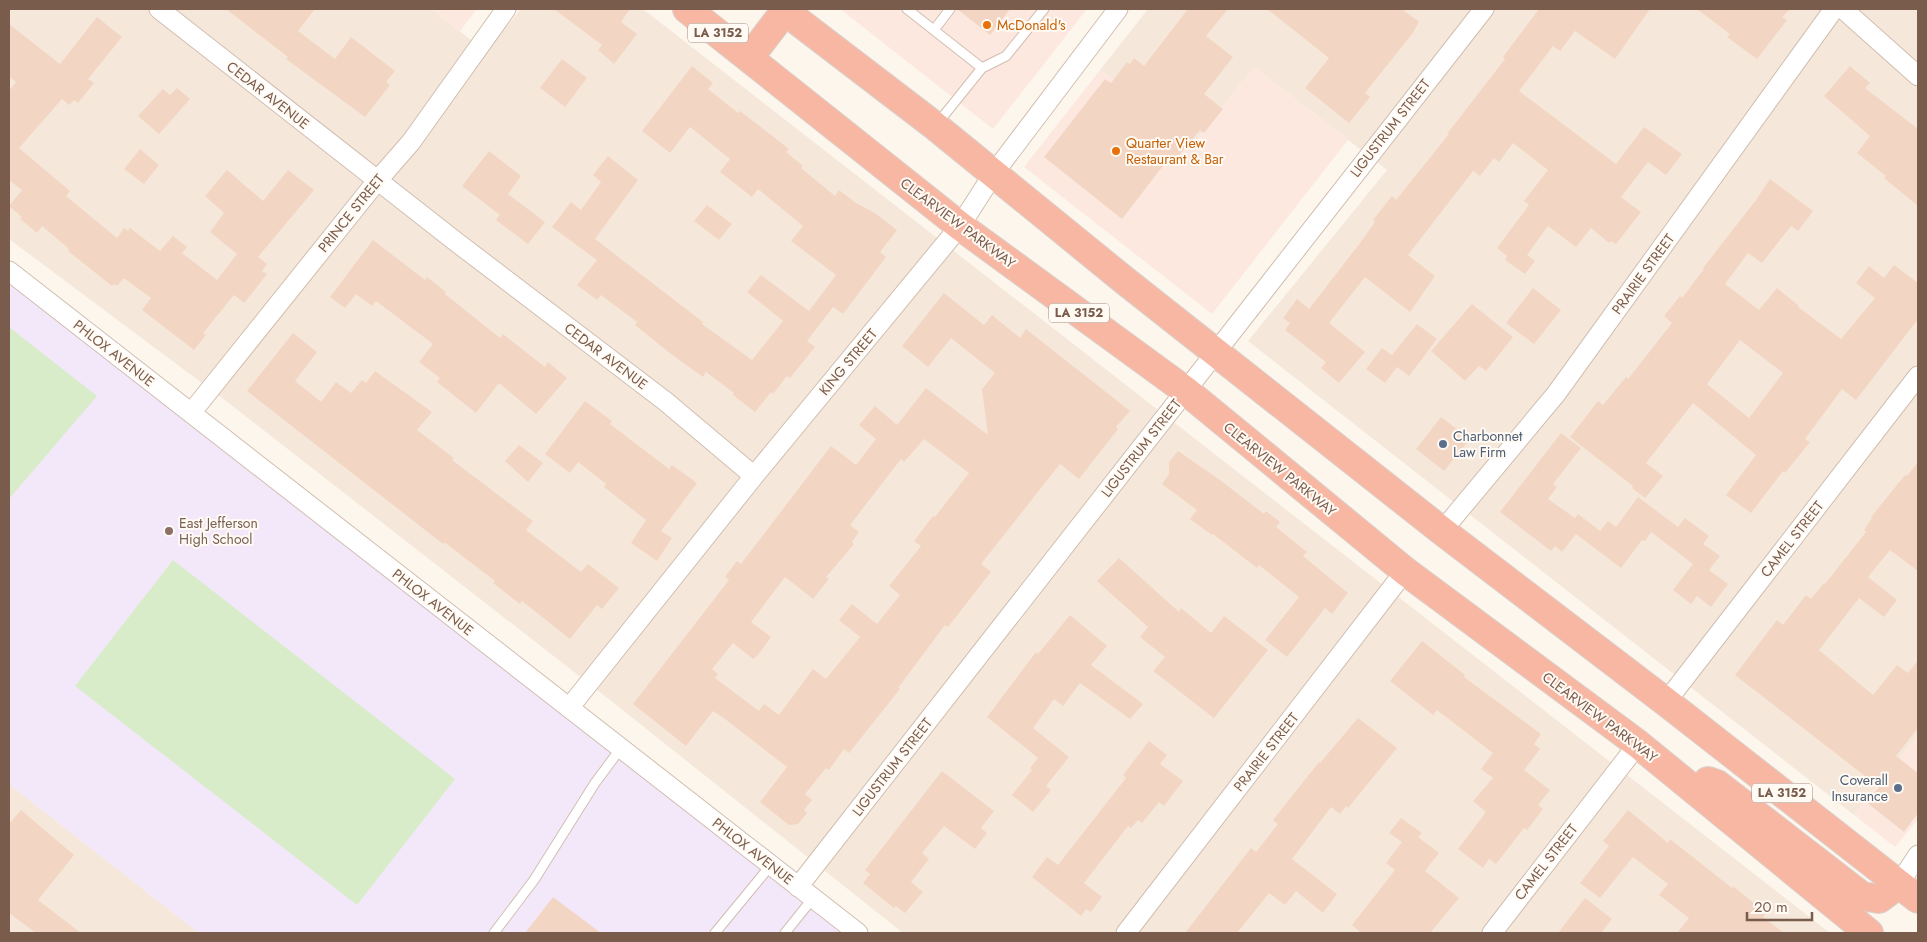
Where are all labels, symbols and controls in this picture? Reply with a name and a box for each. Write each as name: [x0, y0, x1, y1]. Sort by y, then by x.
place label: McDonald's: [997, 15, 1066, 35]
marker: McDonald's: [981, 19, 993, 31]
road number: LA 3152: [688, 23, 748, 42]
street label: CEDAR AVENUE: [223, 56, 313, 134]
street label: LIGUSTRUM STREET: [1345, 74, 1435, 181]
place label: Quarter View Restaurant & Bar: [1126, 133, 1224, 169]
marker: Quarter View Restaurant & Bar: [1110, 145, 1122, 157]
street label: PRINCE STREET: [313, 169, 389, 256]
street label: CLEARVIEW PARKWAY: [896, 173, 1020, 273]
street label: PRAIRIE STREET: [1607, 229, 1679, 318]
road number: LA 3152: [1049, 304, 1109, 322]
street label: PHLOX AVENUE: [69, 315, 159, 391]
street label: CEDAR AVENUE: [560, 318, 652, 394]
street label: KING STREET: [814, 324, 882, 400]
street label: LIGUSTRUM STREET: [1096, 394, 1186, 501]
street label: CLEARVIEW PARKWAY: [1219, 417, 1341, 521]
place label: Charbonnet Law Firm: [1453, 426, 1523, 462]
marker: Charbonnet Law Firm: [1437, 438, 1449, 450]
street label: CAMEL STREET: [1756, 496, 1829, 581]
place label: East Jefferson High School: [179, 513, 258, 549]
marker: East Jefferson High School: [163, 525, 175, 537]
street label: PHLOX AVENUE: [388, 564, 478, 640]
street label: CLEARVIEW PARKWAY: [1538, 667, 1662, 767]
street label: PRAIRIE STREET: [1229, 708, 1304, 796]
street label: LIGUSTRUM STREET: [847, 713, 937, 820]
place label: Coverall Insurance: [1831, 770, 1888, 806]
marker: Coverall Insurance: [1892, 782, 1904, 794]
road number: LA 3152: [1752, 784, 1812, 802]
street label: PHLOX AVENUE: [708, 813, 798, 889]
street label: CAMEL STREET: [1510, 819, 1583, 904]
scale bar: [1747, 890, 1812, 922]
text: 20 m: [1754, 896, 1788, 918]

